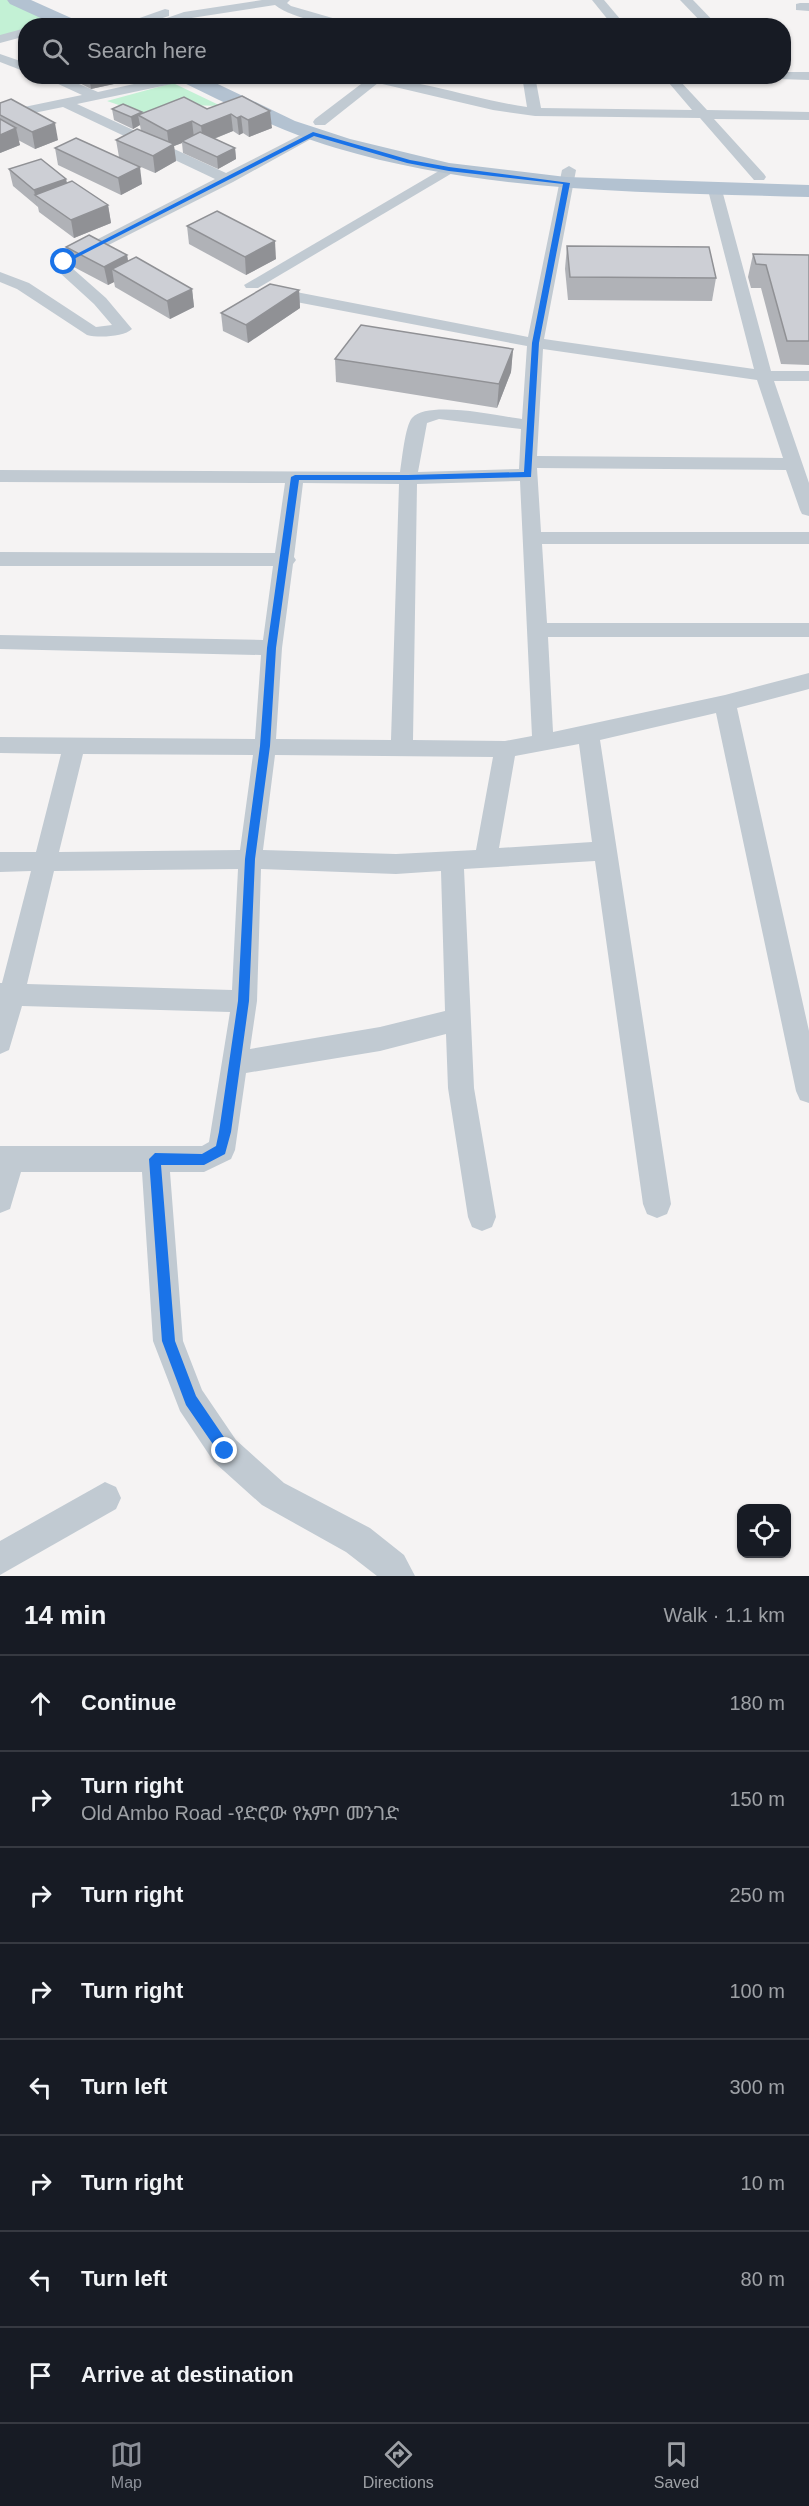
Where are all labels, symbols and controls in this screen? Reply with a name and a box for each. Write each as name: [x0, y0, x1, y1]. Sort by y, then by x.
search box: [18, 18, 791, 84]
icon: search: [39, 35, 72, 68]
text: Search here: [87, 38, 207, 63]
route start: [50, 248, 76, 274]
route end: [211, 1437, 237, 1463]
map controls: [737, 1504, 791, 1558]
button: locate: [737, 1504, 791, 1558]
text: 14 min: [24, 1600, 106, 1630]
text: Walk · 1.1 km: [664, 1604, 785, 1626]
icon: ahead: [24, 1687, 57, 1720]
text: Continue: [81, 1690, 176, 1715]
text: 180 m: [729, 1692, 785, 1714]
text: Turn right: [81, 1773, 183, 1798]
icon: right: [24, 1783, 57, 1816]
text: 150 m: [729, 1788, 785, 1810]
text: Old Ambo Road -የድሮው የአምቦ መንገድ: [81, 1802, 399, 1824]
icon: right: [24, 1879, 57, 1912]
text: Turn right: [81, 1882, 183, 1907]
text: 250 m: [729, 1884, 785, 1906]
icon: right: [24, 1975, 57, 2008]
text: Turn right: [81, 1978, 183, 2003]
text: 100 m: [729, 1980, 785, 2002]
icon: left: [24, 2071, 57, 2104]
text: Turn left: [81, 2074, 167, 2099]
text: 300 m: [729, 2076, 785, 2098]
icon: right: [24, 2167, 57, 2200]
text: Turn right: [81, 2170, 183, 2195]
text: 10 m: [741, 2172, 785, 2194]
icon: left: [24, 2263, 57, 2296]
text: Turn left: [81, 2266, 167, 2291]
text: 80 m: [741, 2268, 785, 2290]
icon: arrive: [24, 2359, 57, 2392]
text: Arrive at destination: [81, 2362, 294, 2387]
tab: Map: [110, 2438, 143, 2492]
tab: Directions: [363, 2438, 434, 2492]
tab: Saved: [654, 2438, 699, 2492]

